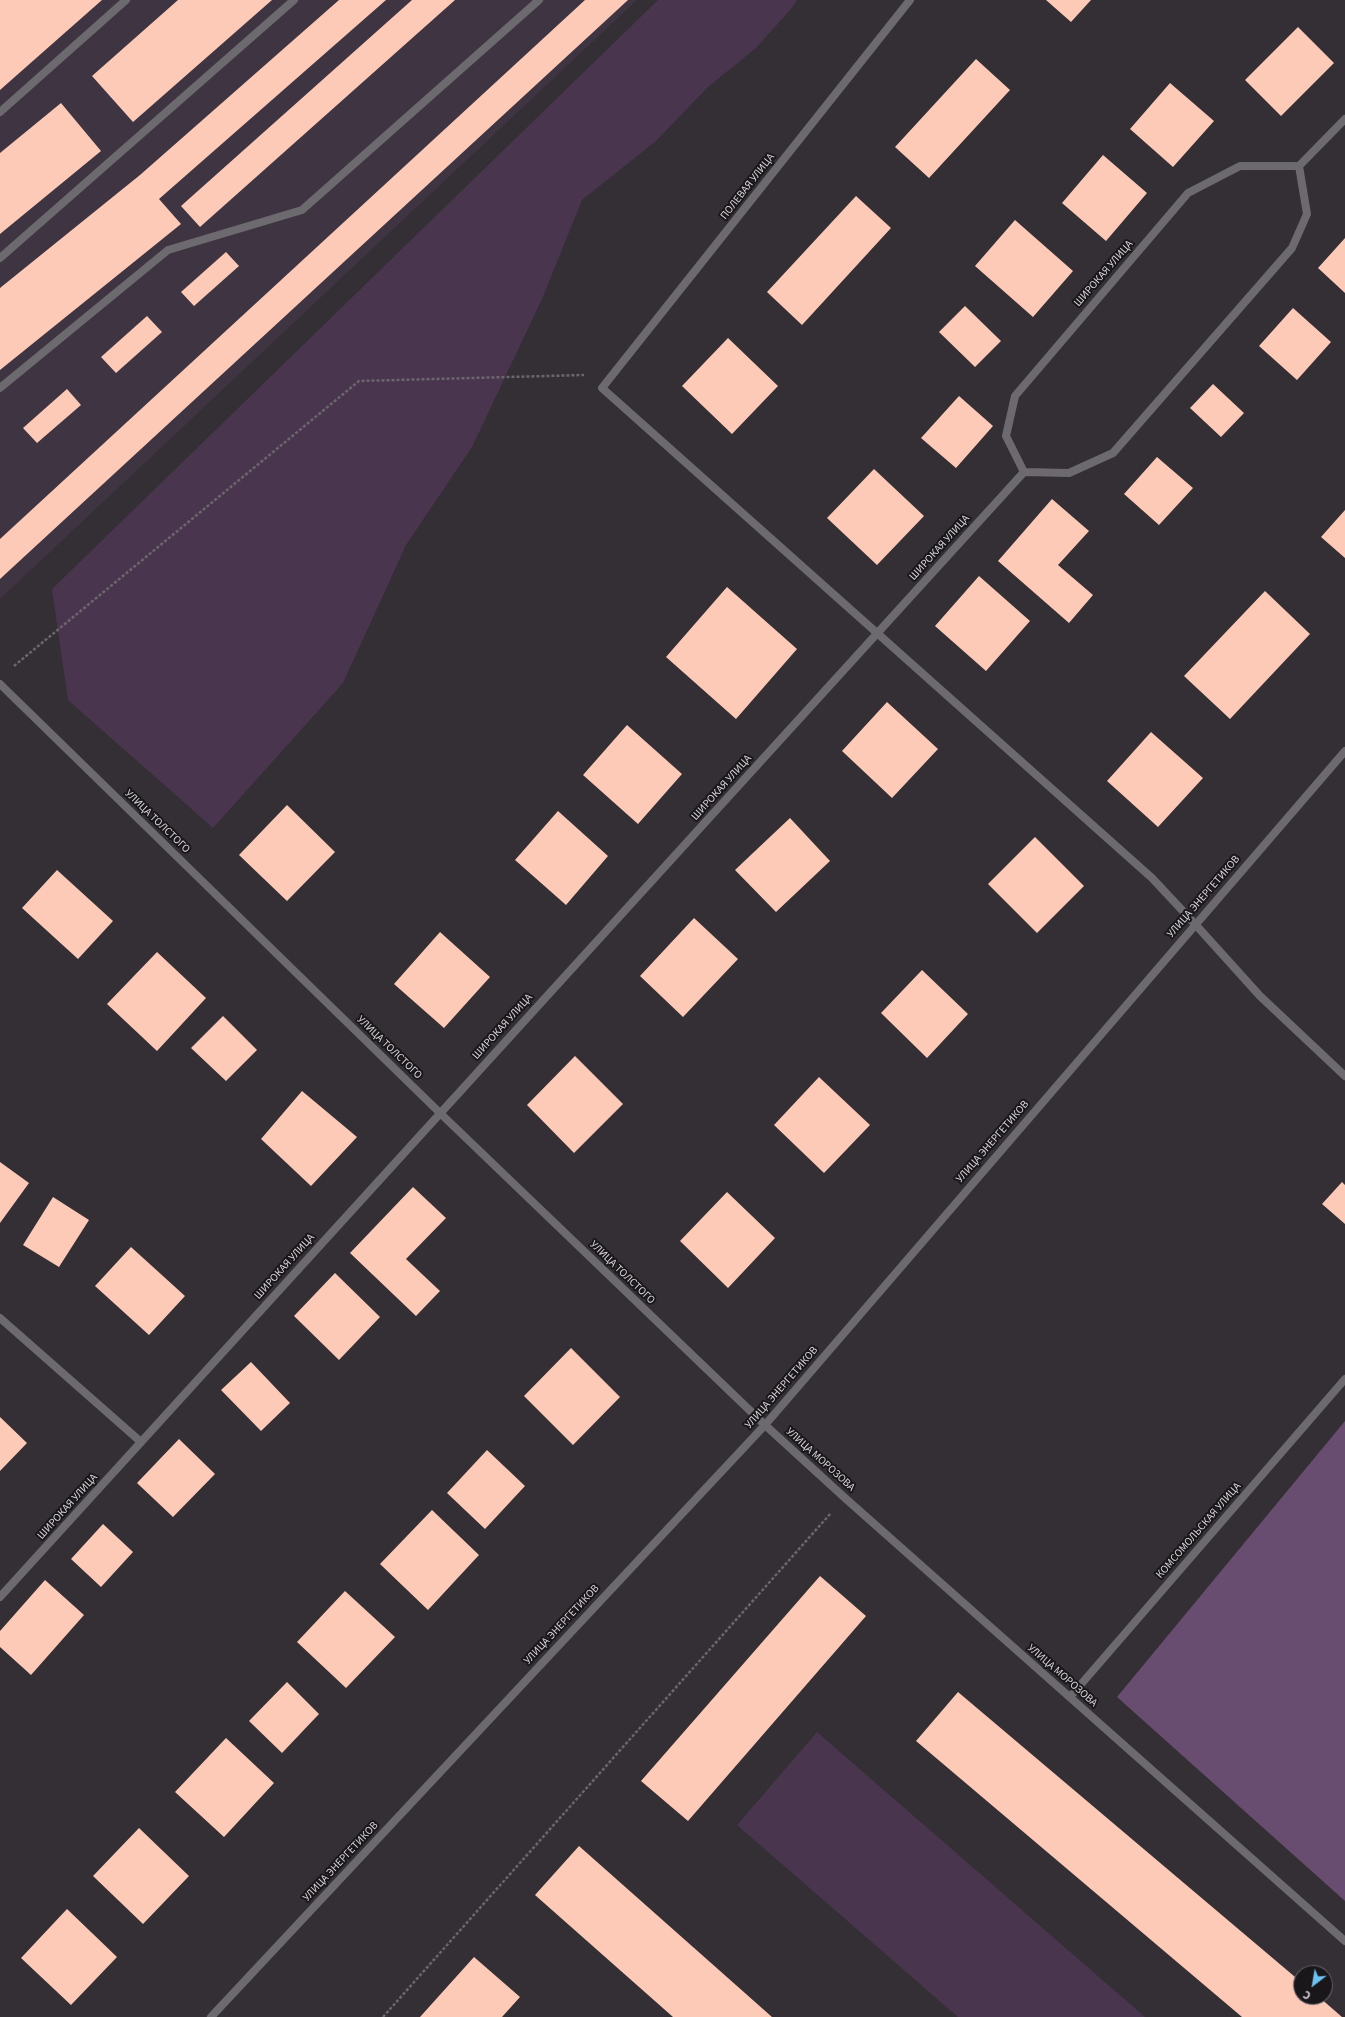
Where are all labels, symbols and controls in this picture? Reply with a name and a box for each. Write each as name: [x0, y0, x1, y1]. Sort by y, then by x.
street label: ПОЛЕВАЯ УЛИЦА: [718, 151, 778, 223]
street label: ШИРОКАЯ УЛИЦА: [1072, 238, 1136, 310]
street label: ШИРОКАЯ УЛИЦА: [907, 513, 973, 583]
street label: ШИРОКАЯ УЛИЦА: [689, 753, 755, 823]
street label: УЛИЦА ТОЛСТОГО: [122, 788, 192, 856]
street label: УЛИЦА ЭНЕРГЕТИКОВ: [1165, 853, 1243, 941]
street label: ШИРОКАЯ УЛИЦА: [470, 992, 536, 1062]
street label: УЛИЦА ТОЛСТОГО: [354, 1014, 424, 1082]
street label: УЛИЦА ЭНЕРГЕТИКОВ: [954, 1098, 1032, 1186]
street label: ШИРОКАЯ УЛИЦА: [252, 1232, 318, 1302]
street label: УЛИЦА ТОЛСТОГО: [587, 1239, 657, 1307]
street label: УЛИЦА ЭНЕРГЕТИКОВ: [743, 1344, 821, 1432]
street label: УЛИЦА МОРОЗОВА: [783, 1425, 857, 1495]
street label: ШИРОКАЯ УЛИЦА: [35, 1472, 101, 1542]
street label: КОМСОМОЛЬСКАЯ УЛИЦА: [1154, 1480, 1244, 1582]
street label: УЛИЦА ЭНЕРГЕТИКОВ: [522, 1582, 602, 1668]
street label: УЛИЦА МОРОЗОВА: [1024, 1642, 1100, 1710]
street label: УЛИЦА ЭНЕРГЕТИКОВ: [301, 1819, 381, 1905]
north arrow: [1293, 1965, 1333, 2005]
text: С: [1300, 1987, 1314, 2003]

